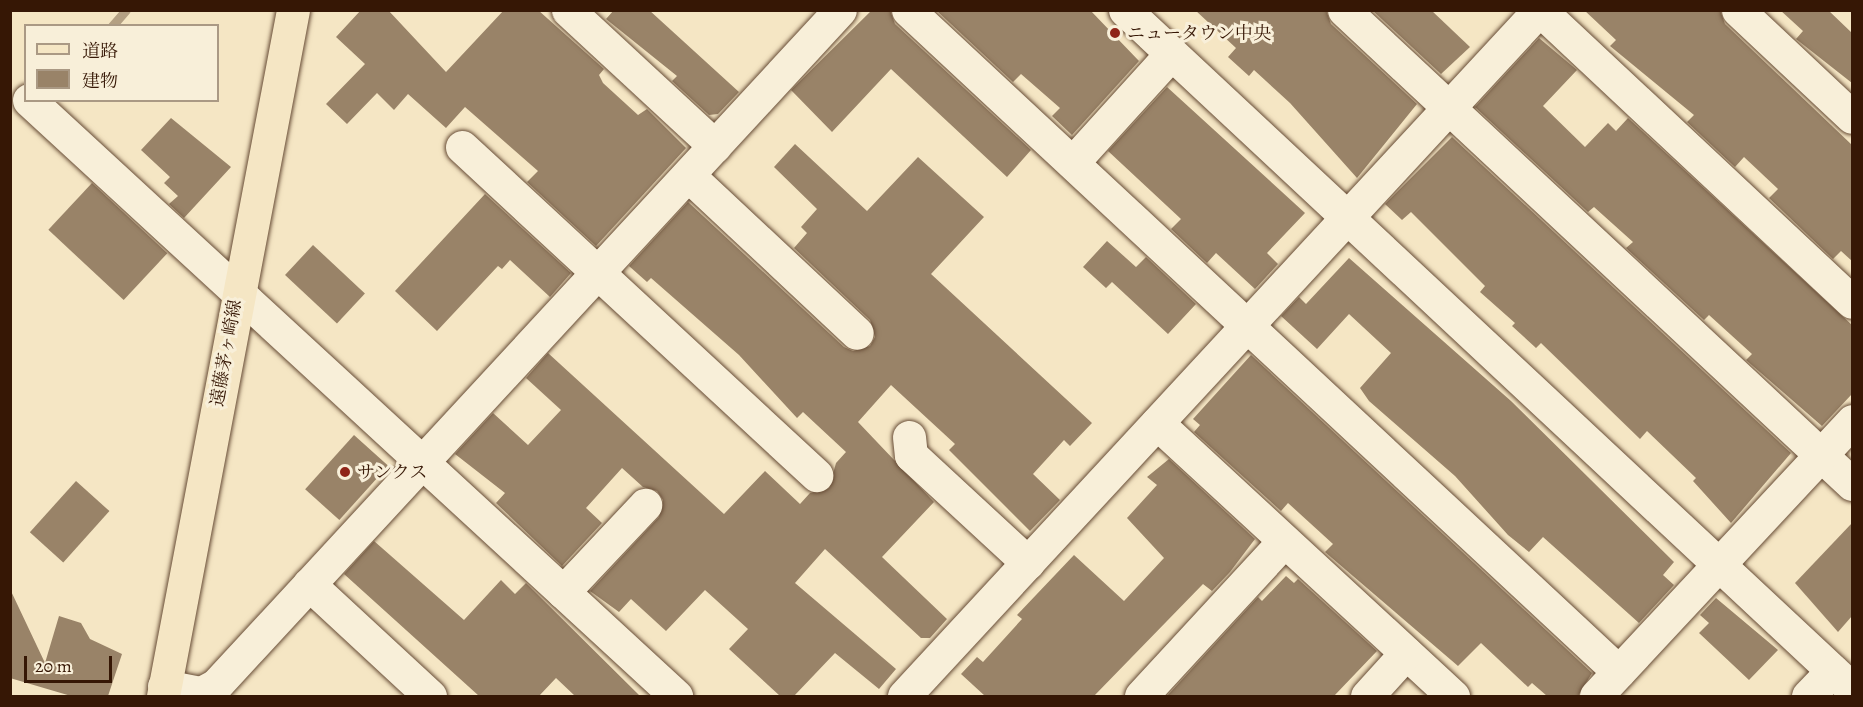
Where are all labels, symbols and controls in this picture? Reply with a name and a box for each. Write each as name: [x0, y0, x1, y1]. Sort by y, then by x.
place label: ニュータウン中央: [1127, 22, 1271, 44]
legend: [24, 24, 219, 102]
marker: ニュータウン中央: [1108, 26, 1122, 40]
text: 道路: [82, 39, 118, 63]
text: 建物: [82, 69, 118, 93]
street label: 遠藤茅ヶ崎線: [206, 298, 246, 408]
place label: サンクス: [357, 461, 429, 483]
marker: サンクス: [338, 465, 352, 479]
scale bar: [27, 644, 116, 682]
text: 20 m: [35, 654, 72, 678]

